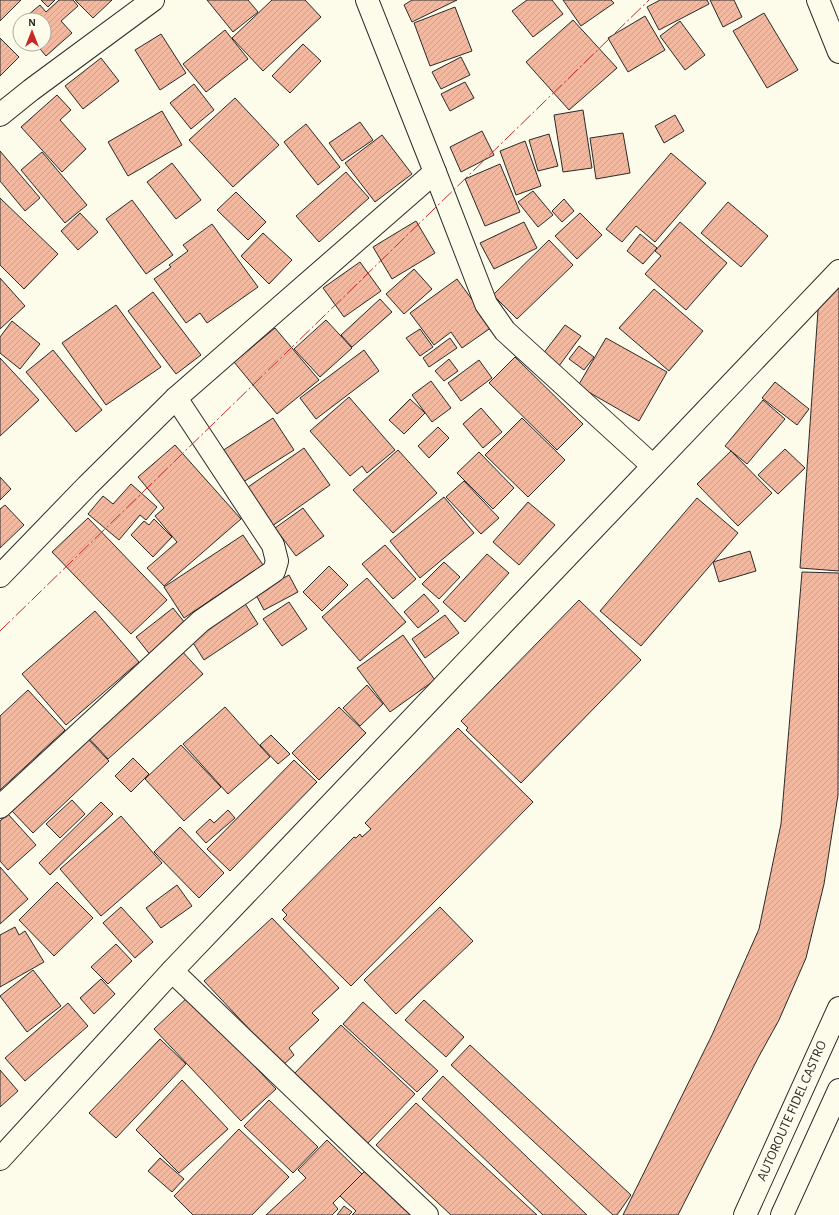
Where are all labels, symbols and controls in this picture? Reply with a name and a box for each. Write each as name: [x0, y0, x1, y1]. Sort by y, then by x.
north arrow: [12, 12, 52, 52]
text: N: [28, 17, 36, 28]
street label: AUTOROUTE FIDEL CASTRO: [755, 1039, 829, 1183]

